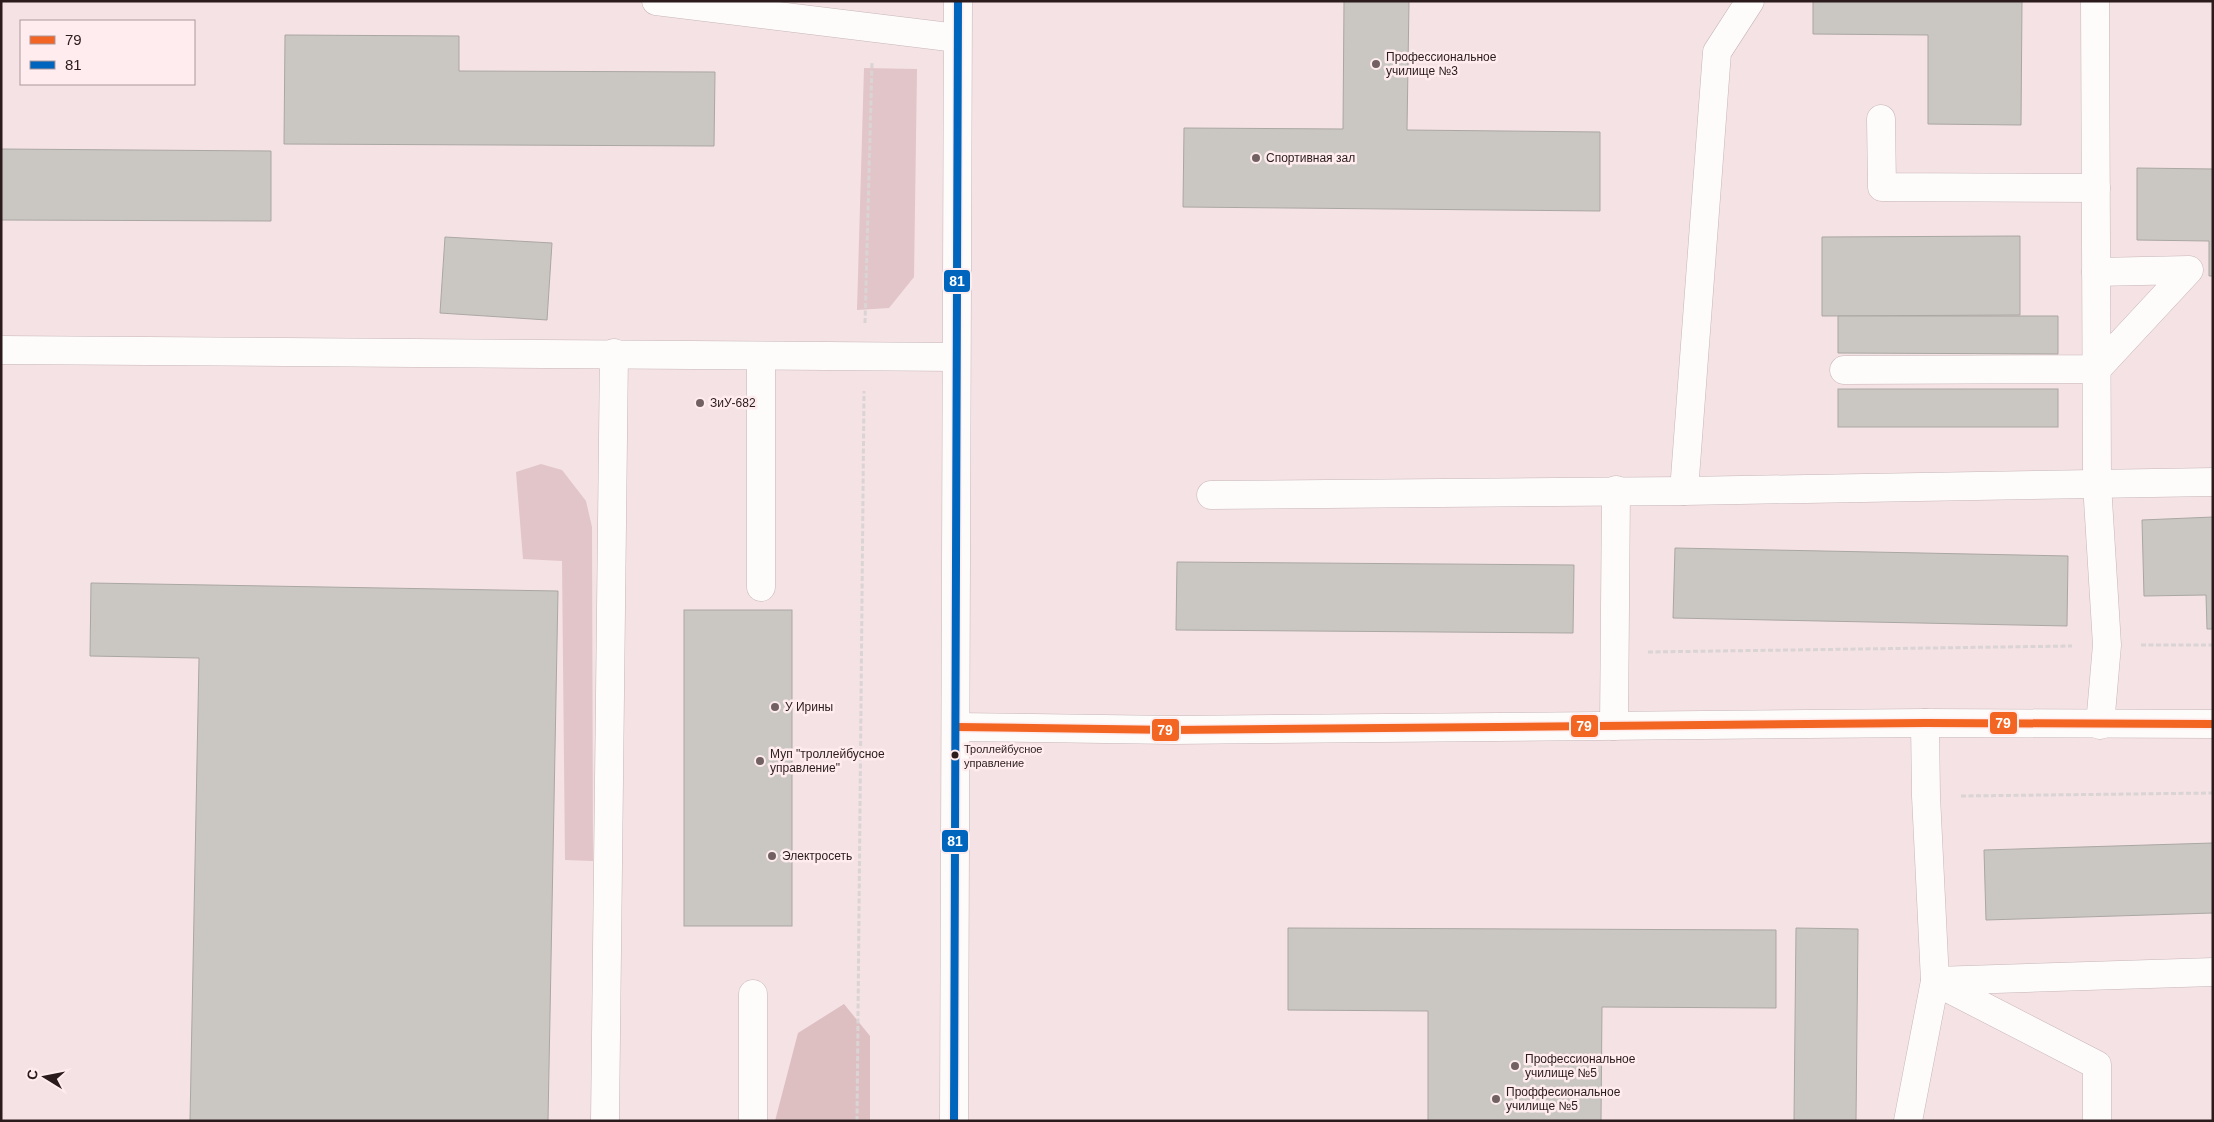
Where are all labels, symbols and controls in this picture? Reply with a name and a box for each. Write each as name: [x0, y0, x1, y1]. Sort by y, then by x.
legend: [20, 20, 195, 85]
text: 79: [65, 31, 82, 48]
place label: Профессиональное училище №3: [1386, 50, 1497, 78]
text: 81: [65, 56, 82, 73]
marker: Профессиональное училище №3: [1370, 58, 1382, 70]
place label: Спортивная зал: [1266, 151, 1355, 165]
marker: Спортивная зал: [1250, 152, 1262, 164]
line badge: 81: [943, 269, 971, 293]
text: 81: [949, 273, 965, 289]
place label: ЗиУ-682: [710, 396, 756, 410]
marker: ЗиУ-682: [694, 397, 706, 409]
place label: У Ирины: [785, 700, 833, 714]
marker: У Ирины: [769, 701, 781, 713]
line badge: 79: [1989, 711, 2018, 735]
line badge: 79: [1570, 714, 1599, 738]
text: 79: [1995, 715, 2011, 731]
line badge: 79: [1151, 718, 1180, 742]
text: 79: [1576, 718, 1592, 734]
text: 79: [1157, 722, 1173, 738]
place label: Троллейбусное управление: [964, 743, 1042, 769]
place label: Муп "троллейбусное управление": [770, 747, 885, 775]
marker: Троллейбусное управление: [950, 750, 960, 760]
marker: Муп "троллейбусное управление": [754, 755, 766, 767]
line badge: 81: [941, 829, 969, 853]
text: 81: [947, 833, 963, 849]
place label: Электросеть: [782, 849, 852, 863]
marker: Электросеть: [766, 850, 778, 862]
north arrow: [20, 1052, 70, 1102]
place label: Профессиональное училище №5: [1525, 1052, 1636, 1080]
marker: Профессиональное училище №5: [1509, 1060, 1521, 1072]
text: С: [23, 1068, 41, 1081]
place label: Проффесиональное училище №5: [1506, 1085, 1621, 1113]
marker: Проффесиональное училище №5: [1490, 1093, 1502, 1105]

